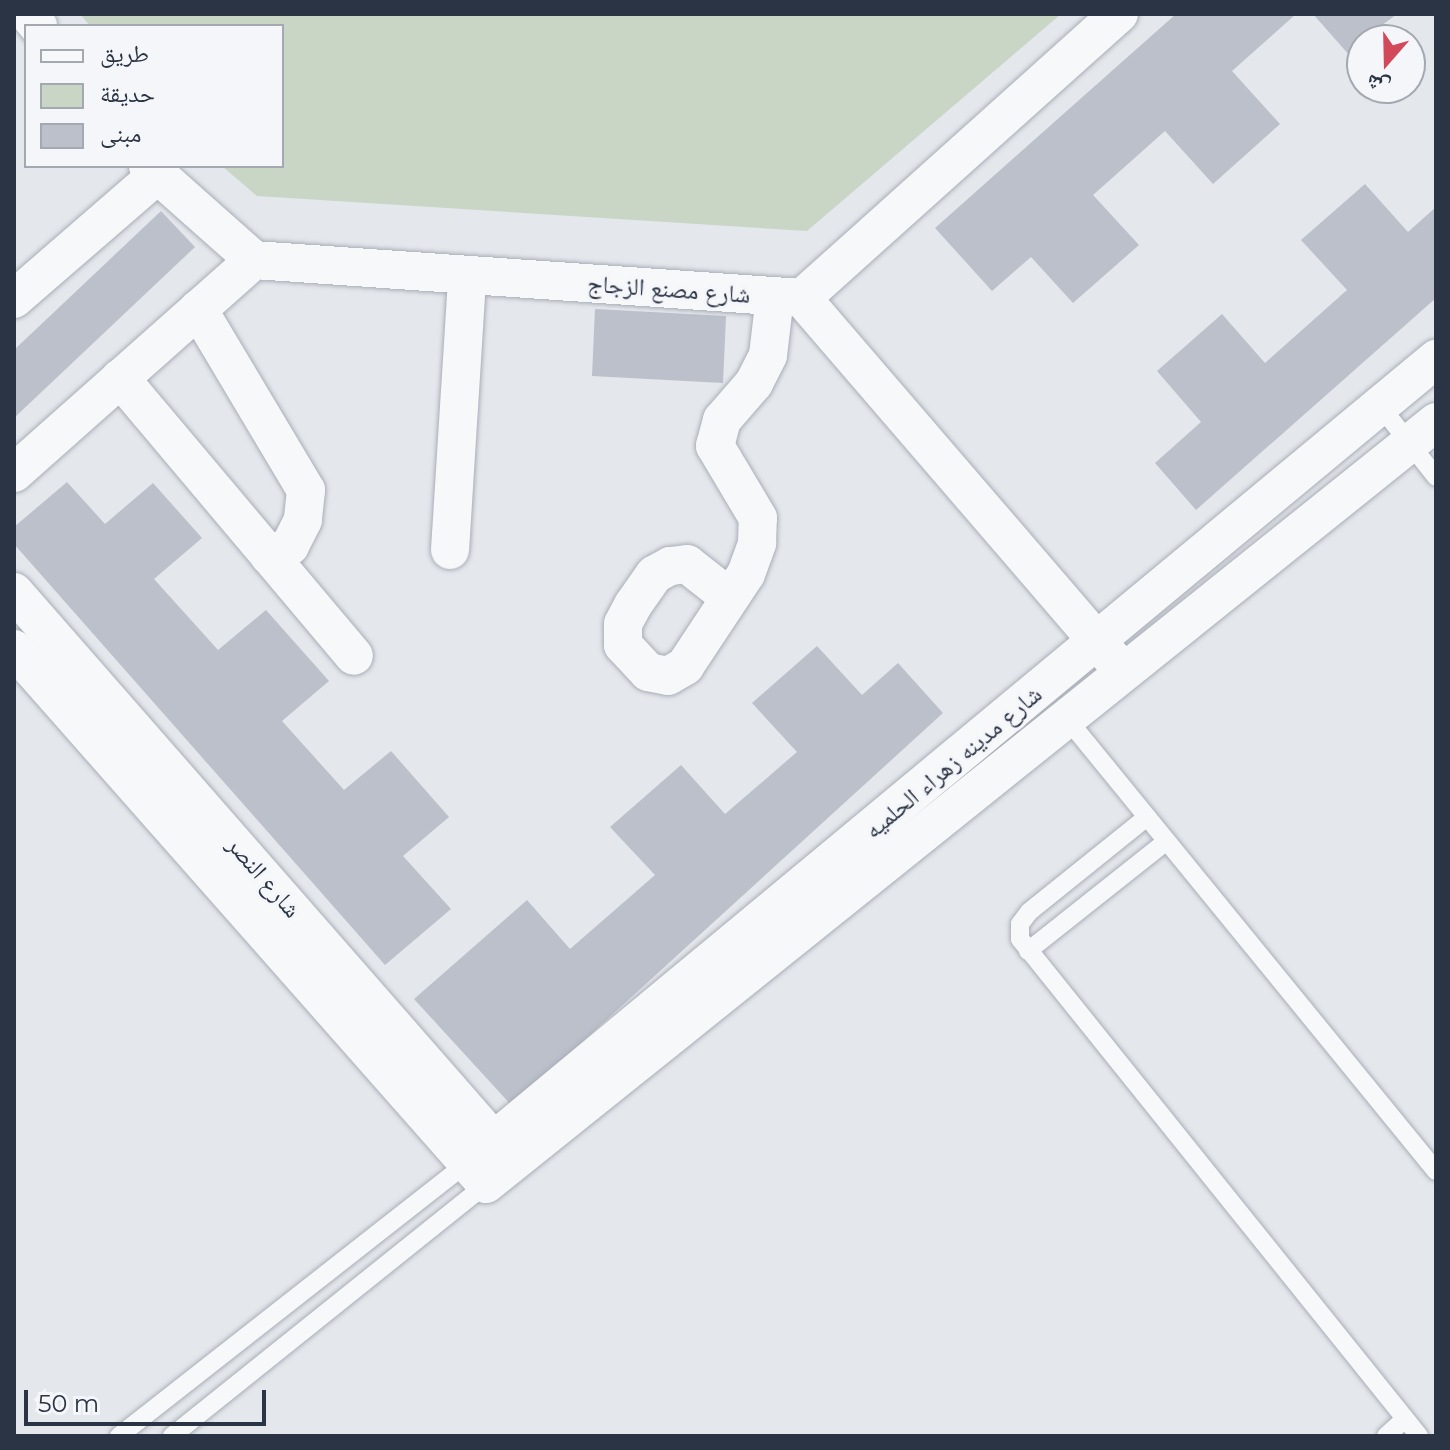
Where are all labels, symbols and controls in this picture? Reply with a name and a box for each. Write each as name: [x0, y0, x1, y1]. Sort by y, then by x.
legend: [24, 24, 284, 168]
north arrow: [1346, 24, 1426, 104]
text: طريق: [100, 39, 149, 68]
text: ش: [1363, 68, 1394, 102]
text: حديقة: [100, 79, 155, 108]
text: مبنى: [100, 119, 141, 148]
street label: شارع مصنع الزجاج: [587, 269, 751, 309]
street label: شارع مدينه زهراء الحلميه: [859, 680, 1047, 844]
street label: شارع النصر: [221, 831, 307, 923]
scale bar: [28, 1374, 270, 1424]
text: 50 m: [38, 1389, 99, 1418]

